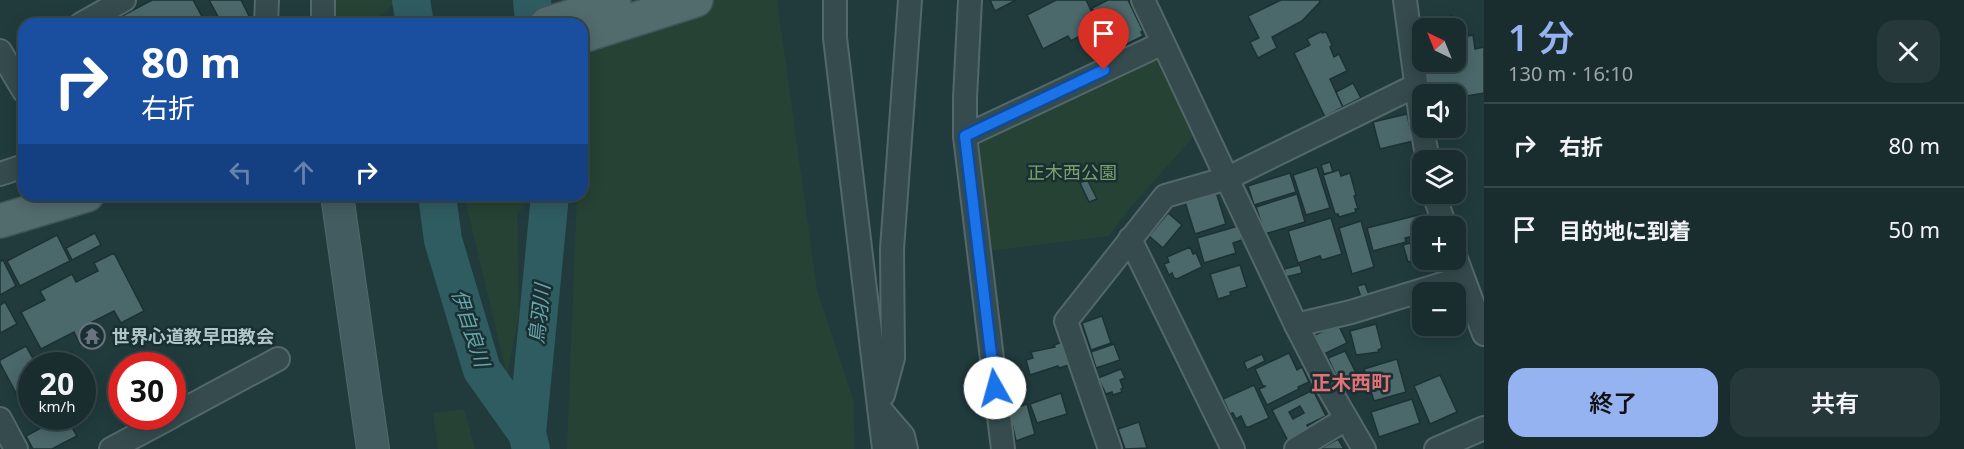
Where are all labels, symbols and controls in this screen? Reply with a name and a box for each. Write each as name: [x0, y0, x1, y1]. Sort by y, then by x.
pin: [1078, 8, 1129, 70]
text: 1 分: [1508, 13, 1574, 62]
icon: arrive: [1087, 17, 1120, 50]
north arrow: [1412, 18, 1466, 72]
map controls: [1412, 18, 1466, 336]
button: close: [1877, 20, 1940, 83]
text: 80 m: [141, 33, 241, 90]
icon: right: [42, 42, 120, 120]
text: 130 m · 16:10: [1508, 60, 1633, 87]
button: sound: [1412, 84, 1466, 138]
text: 右折: [141, 89, 195, 126]
icon: right: [1508, 129, 1541, 162]
text: 80 m: [1889, 130, 1940, 160]
text: 右折: [1559, 131, 1603, 161]
button: layers: [1412, 150, 1466, 204]
icon: left: [224, 156, 257, 189]
icon: ahead: [287, 156, 320, 189]
icon: right: [350, 156, 383, 189]
park label: 正木西公園: [1027, 160, 1117, 184]
icon: arrive: [1508, 213, 1541, 246]
text: 50 m: [1889, 214, 1940, 244]
text: 目的地に到着: [1559, 215, 1691, 245]
button: +: [1412, 216, 1466, 270]
water label: 鳥羽川: [522, 281, 556, 345]
button: −: [1412, 282, 1466, 336]
water label: 伊自良川: [446, 286, 497, 372]
temple icon: 世界心道教早田教会: [77, 321, 107, 351]
place label: 世界心道教早田教会: [112, 324, 274, 348]
speed limit sign: 30: [108, 352, 186, 430]
position arrow: [963, 356, 1027, 420]
text: 20: [40, 363, 74, 404]
button: 終了: [1508, 368, 1718, 437]
button: 共有: [1730, 368, 1940, 437]
district label: 正木西町: [1311, 369, 1391, 396]
text: km/h: [39, 396, 75, 416]

